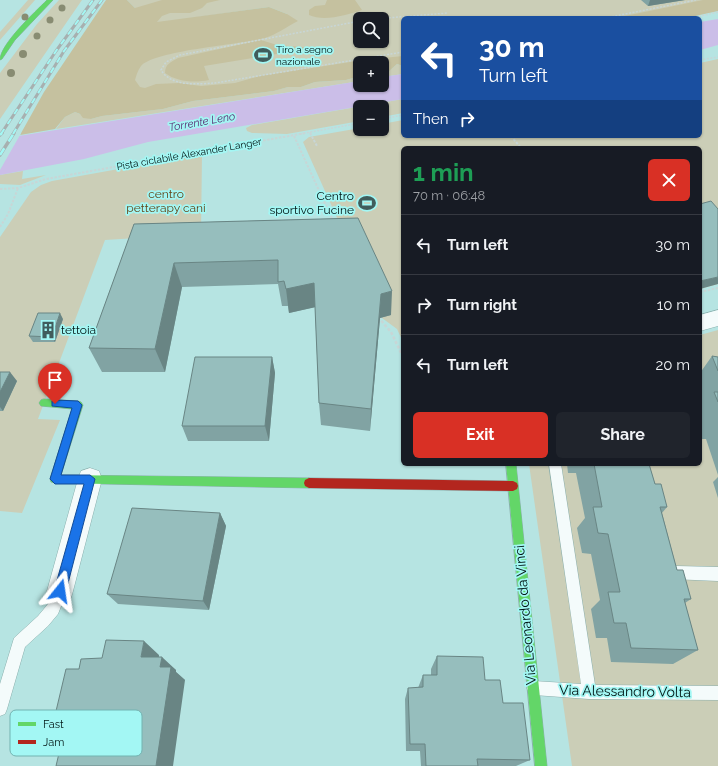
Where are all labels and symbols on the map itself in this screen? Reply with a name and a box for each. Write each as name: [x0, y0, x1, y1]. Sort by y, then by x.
place label: Tiro a segno nazionale: [276, 44, 333, 67]
sports icon: Tiro a segno nazionale: [253, 45, 273, 65]
water label: Torrente Leno: [168, 110, 236, 134]
street label: Pista ciclabile Alexander Langer: [116, 136, 263, 172]
park label: centro petterapy cani: [126, 187, 206, 215]
place label: Centro sportivo Fucine: [269, 189, 354, 217]
sports icon: Centro sportivo Fucine: [357, 193, 377, 213]
building icon: tettoia: [38, 320, 58, 340]
place label: tettoia: [61, 323, 96, 337]
pin: [38, 363, 72, 404]
street label: Via Leonardo da Vinci: [511, 544, 539, 686]
position arrow: [39, 570, 81, 612]
street label: Via Alessandro Volta: [559, 682, 691, 700]
legend: [10, 710, 142, 756]
text: Fast: [43, 718, 64, 731]
text: Jam: [43, 736, 64, 749]

